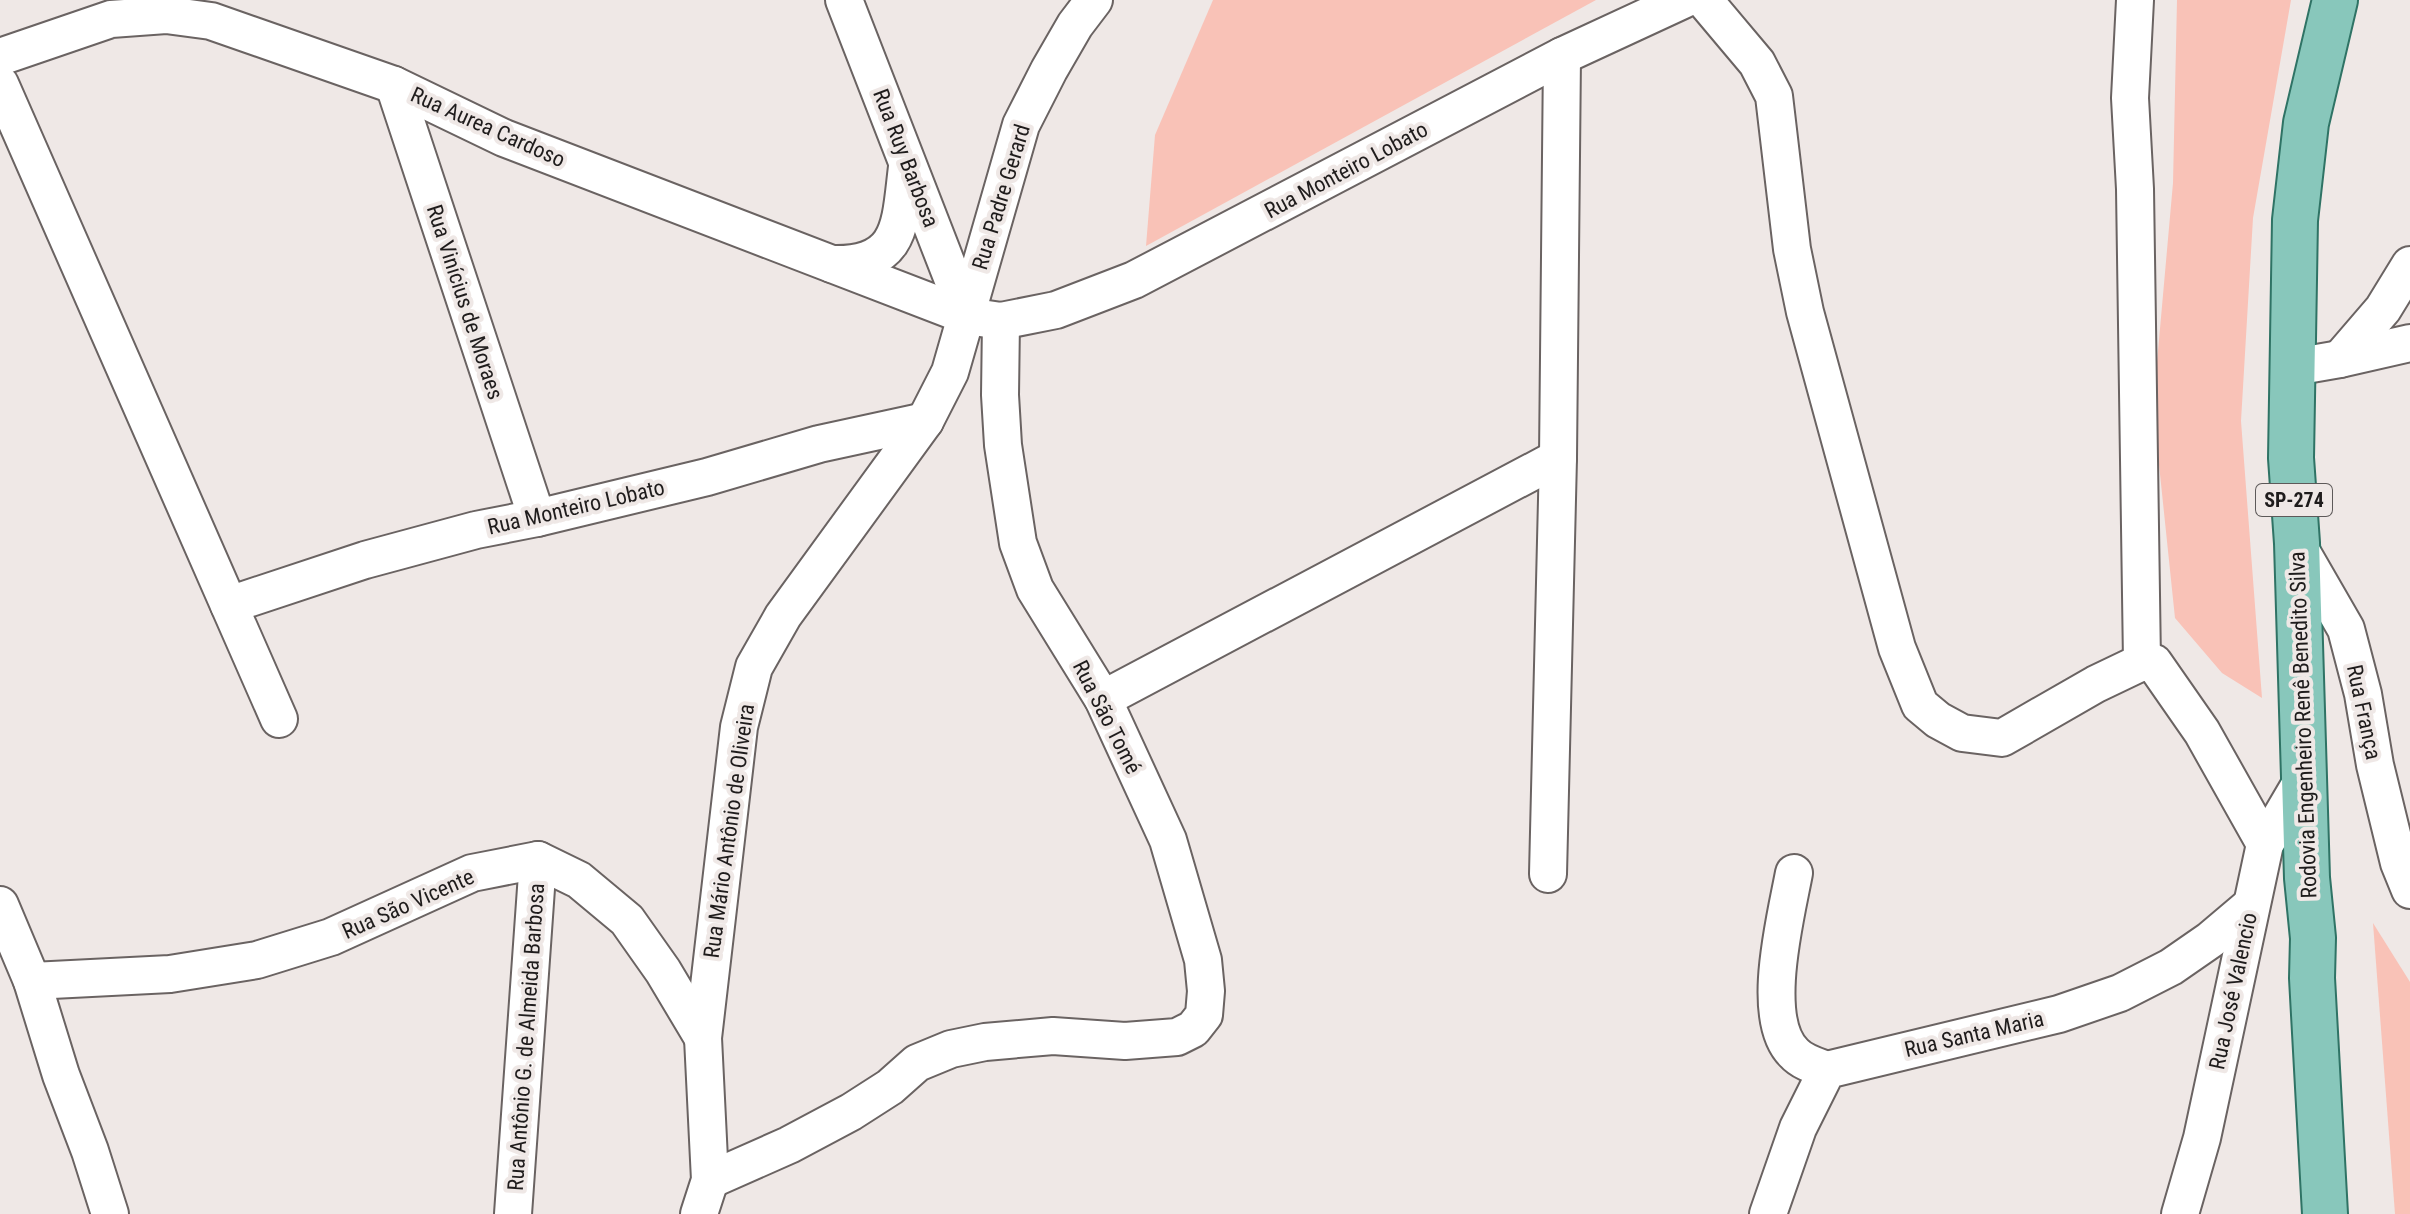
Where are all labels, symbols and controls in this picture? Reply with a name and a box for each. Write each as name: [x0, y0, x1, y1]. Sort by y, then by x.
street label: Rua Aurea Cardoso: [407, 82, 569, 172]
street label: Rua Ruy Barbosa: [868, 85, 944, 231]
street label: Rua Monteiro Lobato: [1260, 116, 1432, 224]
street label: Rua Padre Gerard: [967, 121, 1035, 273]
street label: Rua Vinícius de Moraes: [422, 202, 508, 402]
street label: Rua Monteiro Lobato: [485, 474, 667, 540]
road number: SP-274: [2256, 484, 2332, 516]
street label: Rodovia Engenheiro Renê Benedito Silva: [2284, 551, 2322, 899]
street label: Rua São Tomé: [1068, 656, 1146, 778]
street label: Rua França: [2342, 662, 2386, 762]
street label: Rua Mário Antônio de Oliveira: [699, 702, 759, 960]
street label: Rua São Vicente: [338, 864, 478, 944]
street label: Rua Antônio G. de Almeida Barbosa: [503, 882, 549, 1192]
street label: Rua José Valencio: [2204, 910, 2262, 1072]
street label: Rua Santa Maria: [1902, 1006, 2046, 1062]

